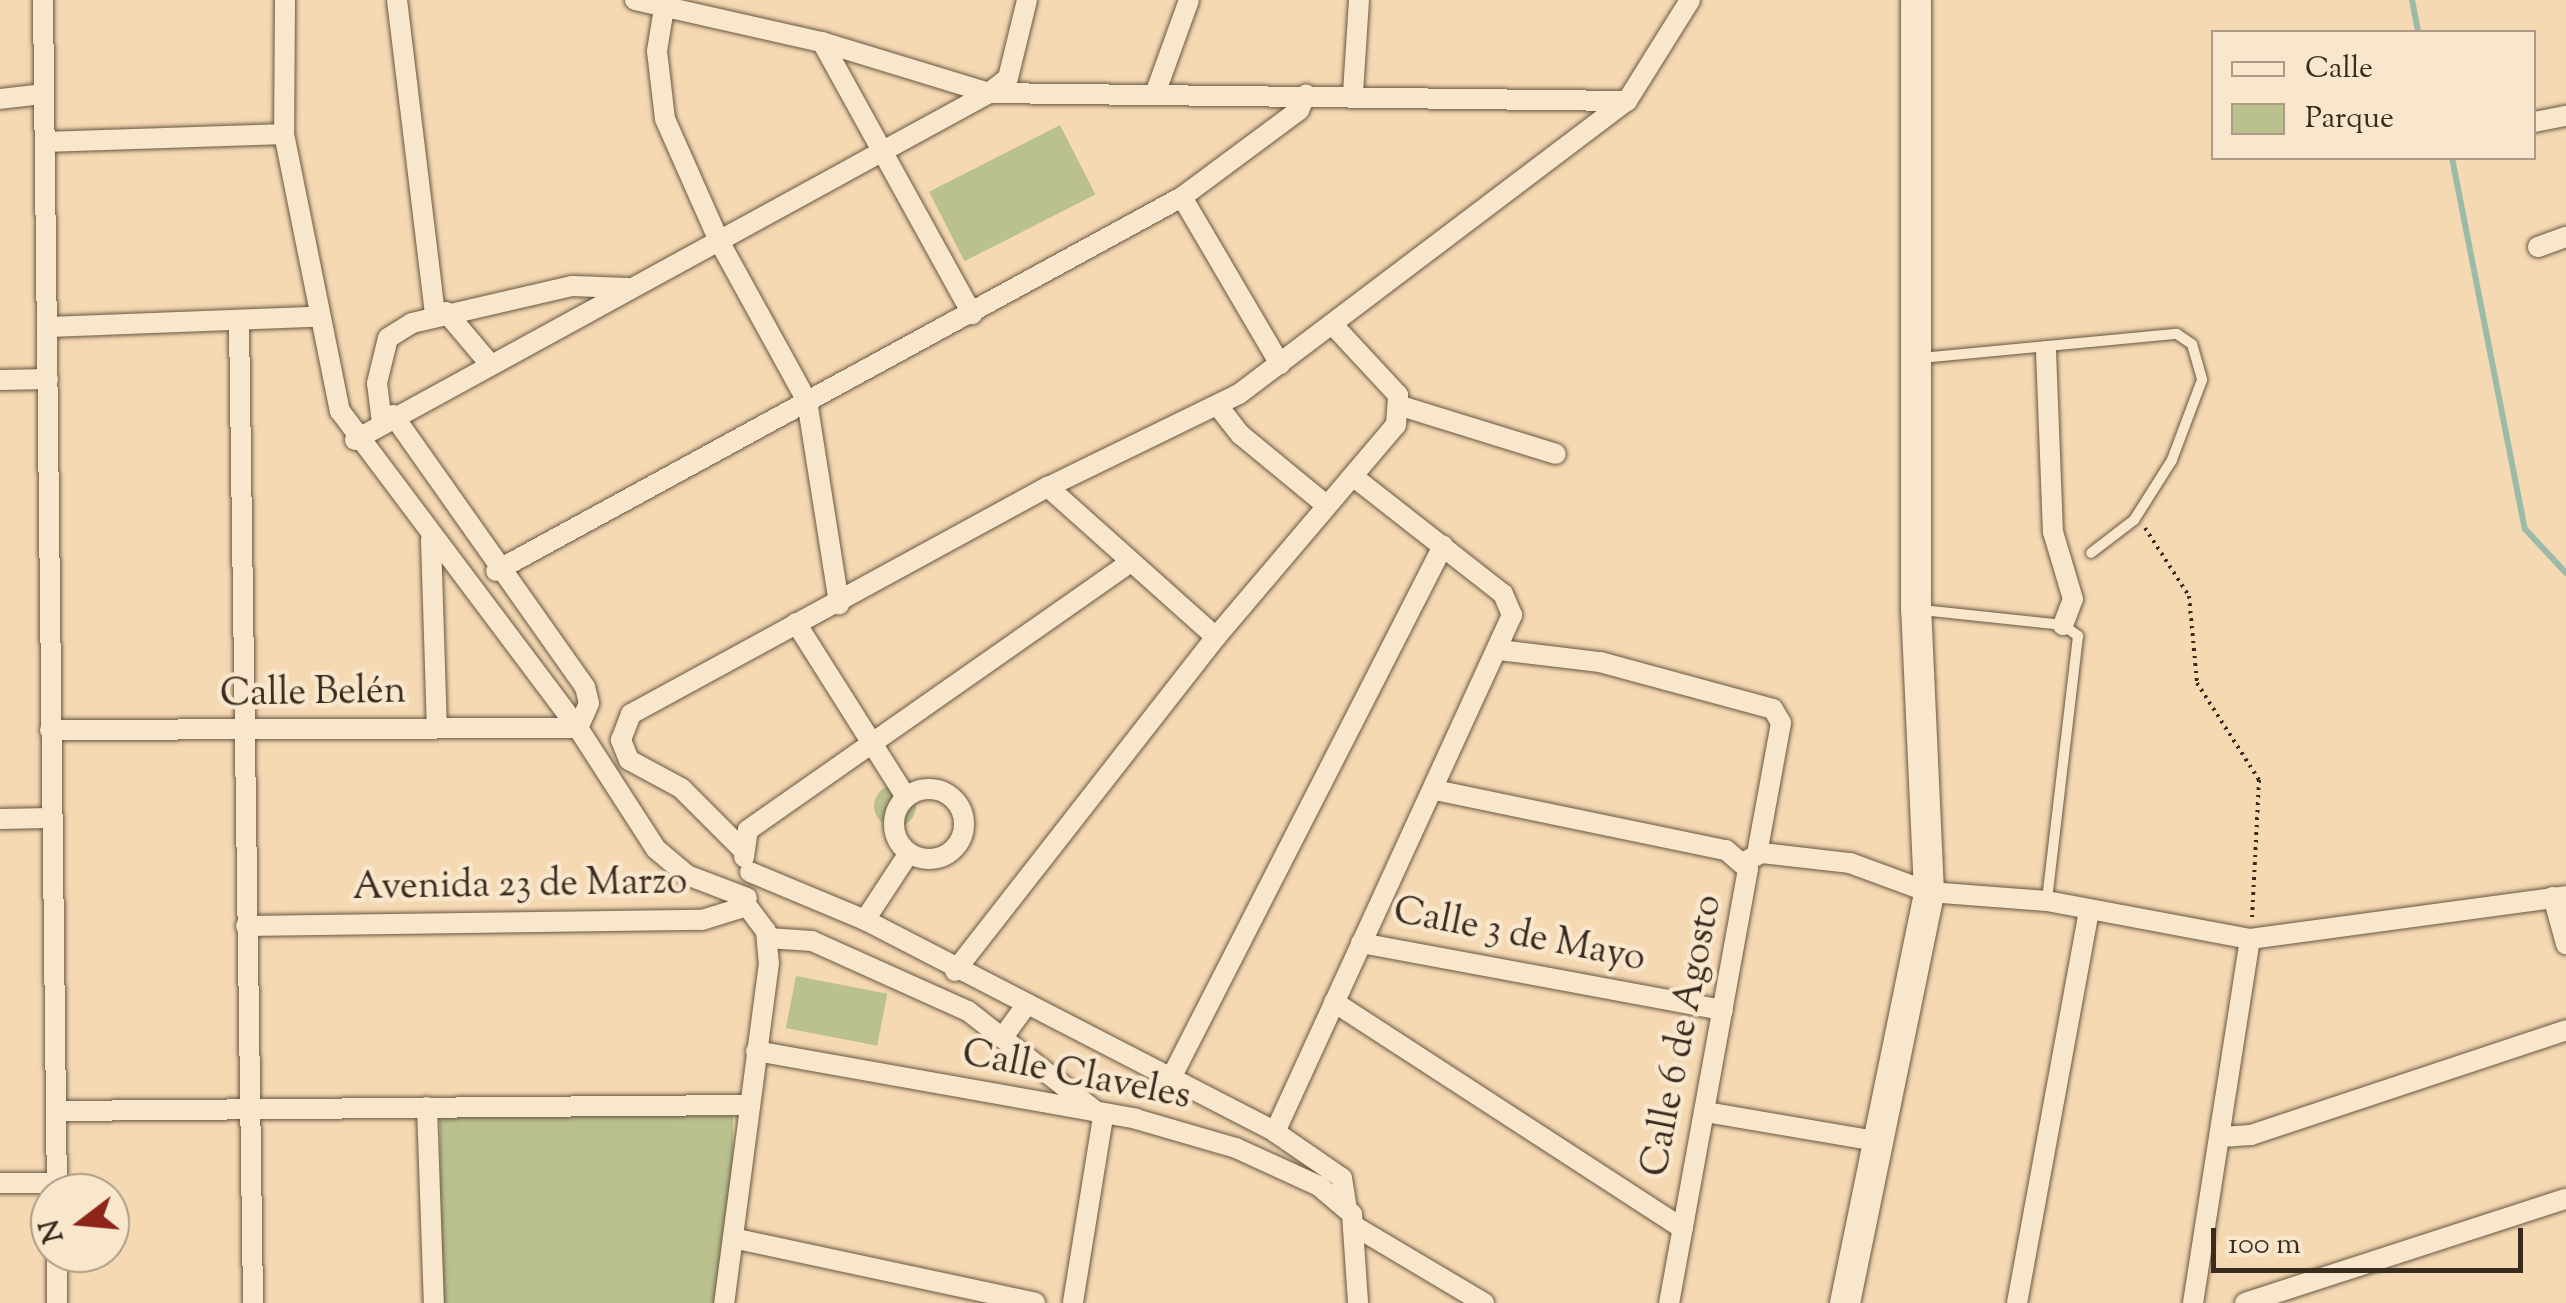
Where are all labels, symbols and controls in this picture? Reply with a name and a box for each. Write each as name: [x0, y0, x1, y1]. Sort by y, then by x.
legend: [2211, 30, 2536, 160]
text: Calle: [2305, 48, 2373, 91]
text: Parque: [2305, 98, 2394, 141]
street label: Calle Belén: [220, 671, 406, 719]
street label: Avenida 23 de Marzo: [352, 861, 688, 913]
street label: Calle 3 de Mayo: [1389, 890, 1649, 984]
street label: Calle 6 de Agosto: [1634, 891, 1734, 1181]
street label: Calle Claveles: [958, 1033, 1194, 1121]
north arrow: [30, 1173, 130, 1273]
scale bar: [2216, 1208, 2528, 1270]
text: N: [31, 1214, 75, 1247]
text: 100 m: [2228, 1224, 2301, 1267]

